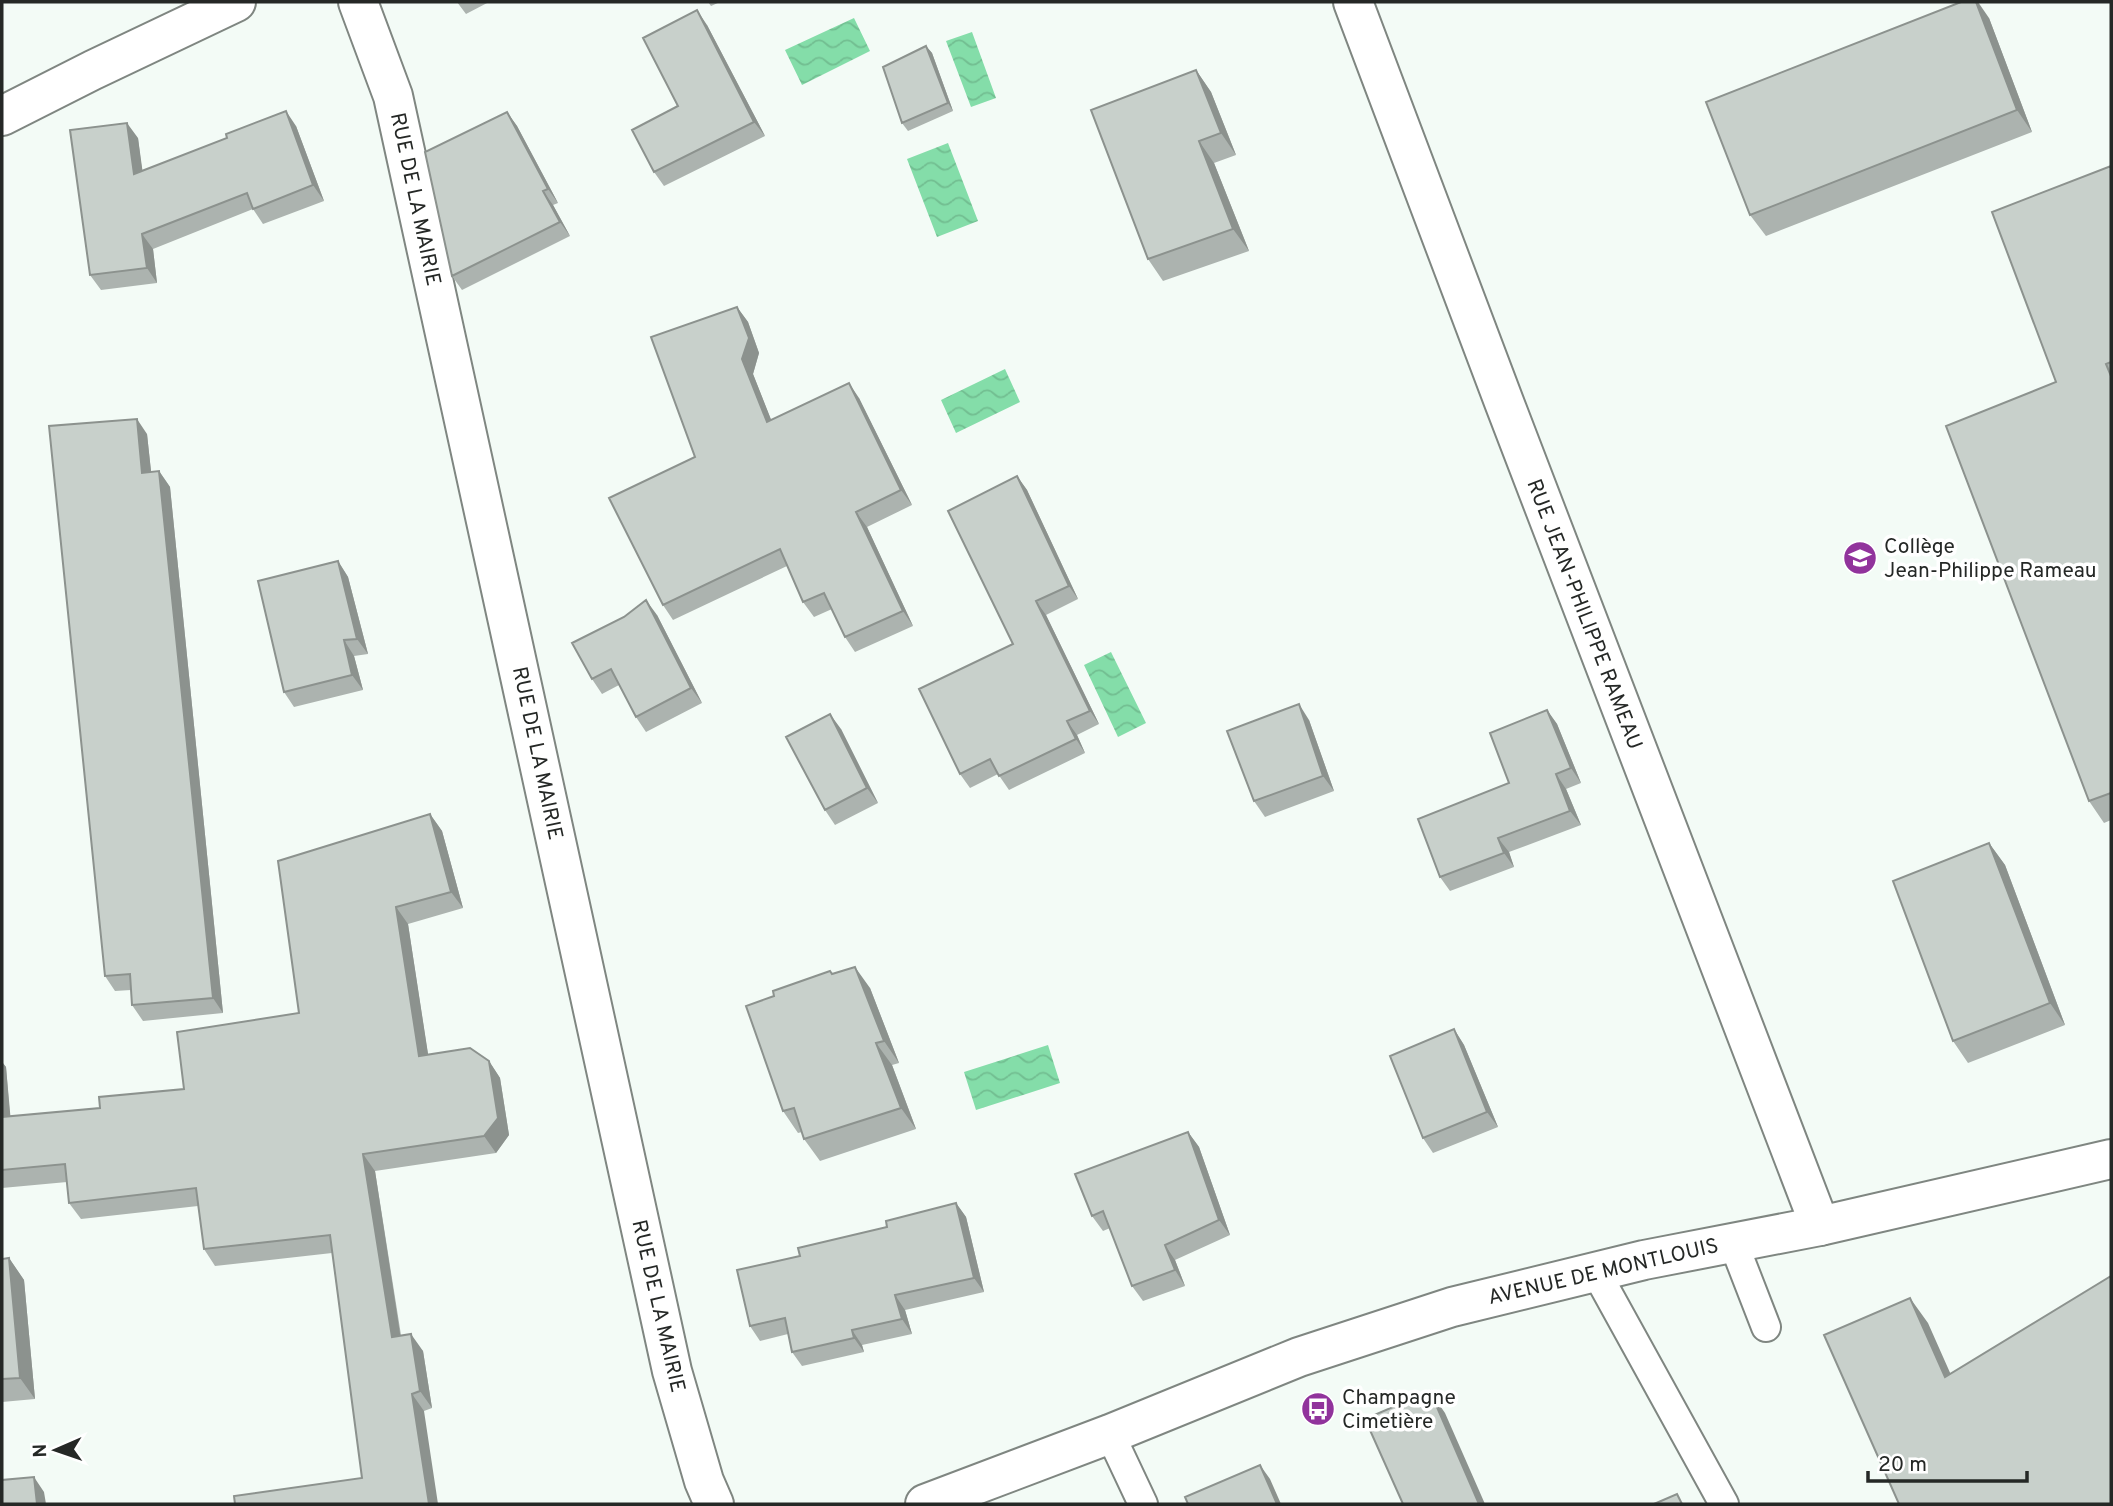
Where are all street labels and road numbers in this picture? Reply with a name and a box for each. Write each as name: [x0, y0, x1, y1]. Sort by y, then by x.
street label: RUE DE LA MAIRIE: [383, 110, 446, 288]
street label: RUE JEAN-PHILIPPE RAMEAU: [1519, 475, 1648, 754]
street label: RUE DE LA MAIRIE: [505, 664, 568, 842]
street label: RUE DE LA MAIRIE: [625, 1217, 691, 1395]
street label: AVENUE DE MONTLOUIS: [1485, 1233, 1721, 1312]

